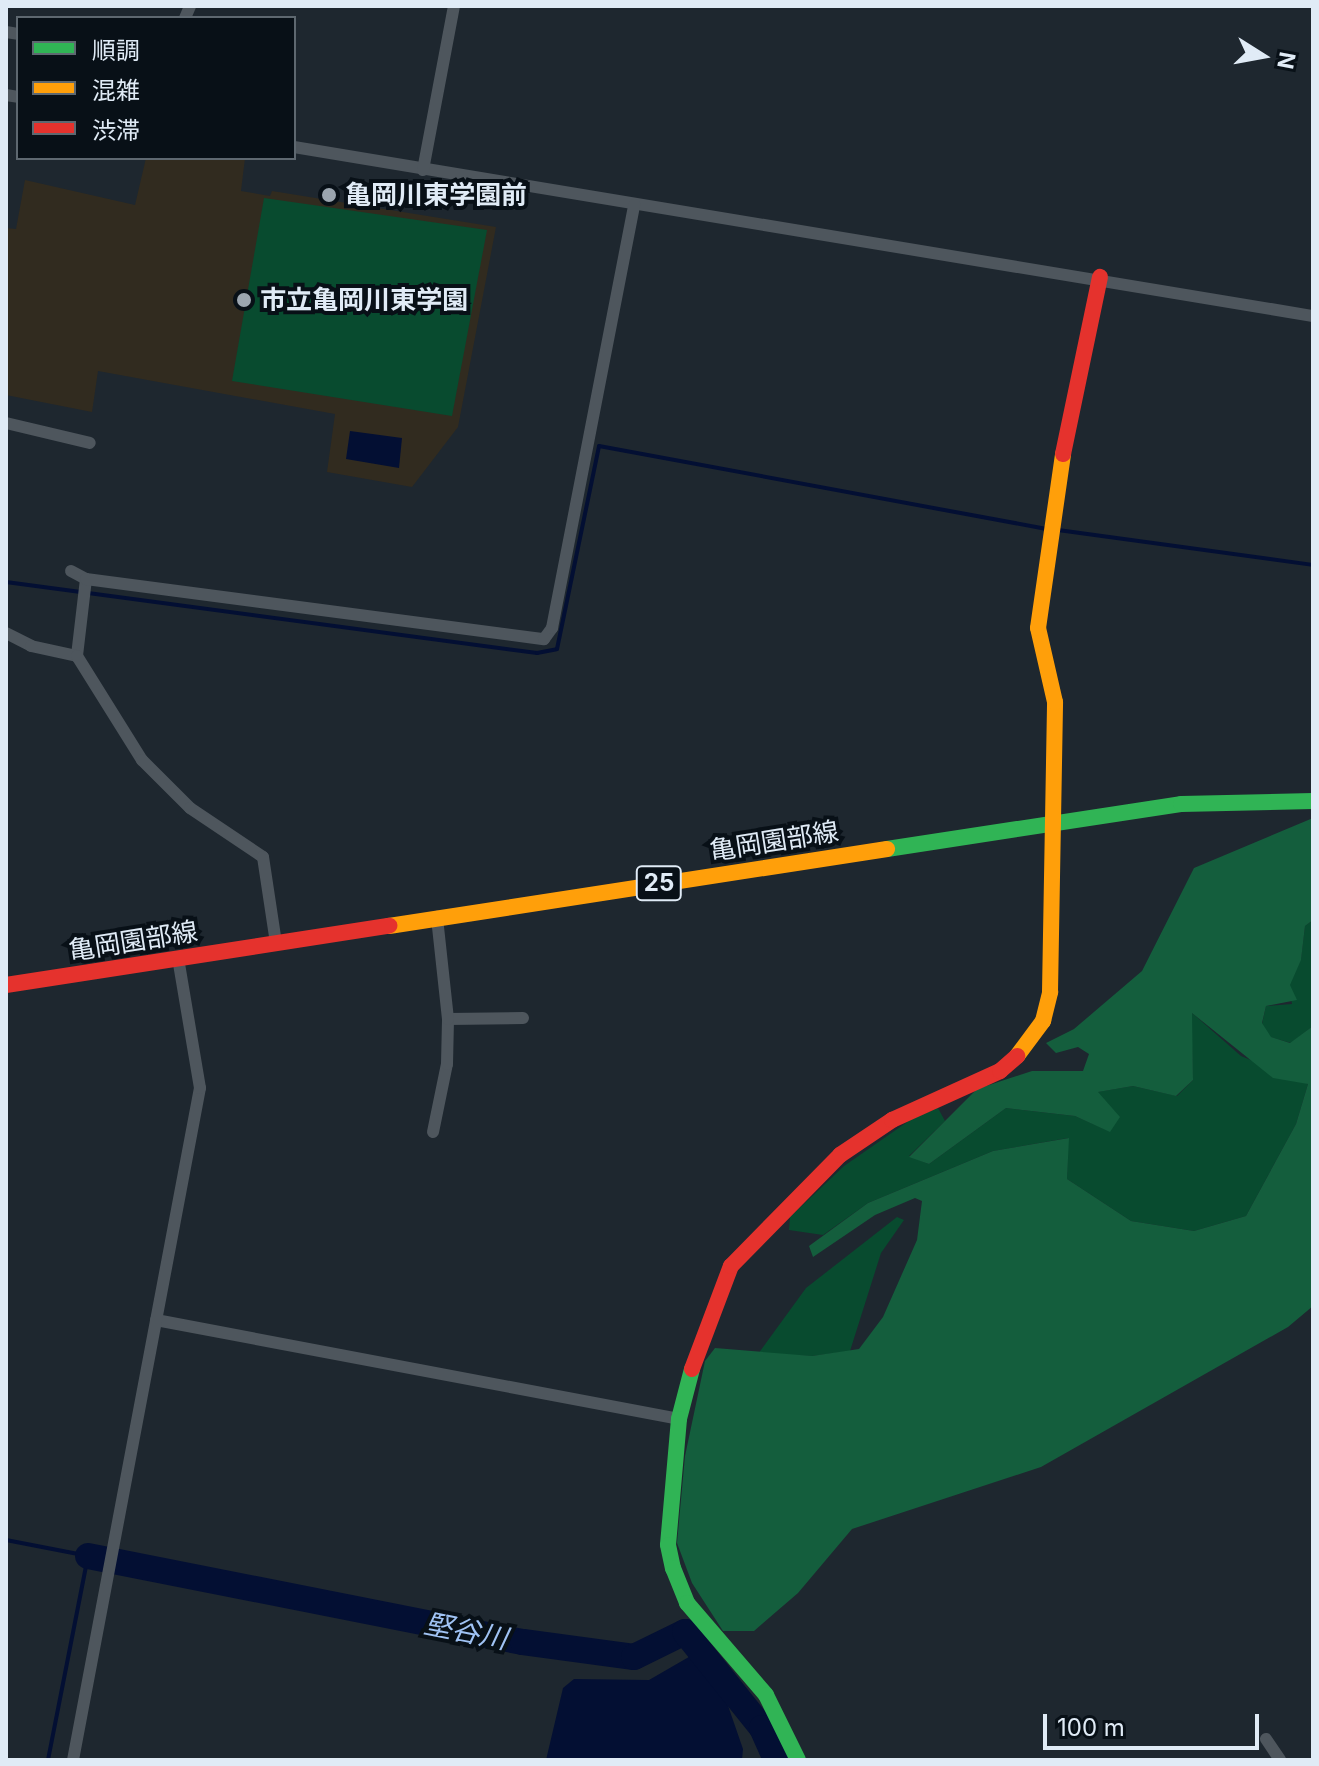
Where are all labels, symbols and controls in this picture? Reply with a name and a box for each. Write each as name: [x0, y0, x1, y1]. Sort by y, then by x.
legend: [16, 16, 296, 160]
north arrow: [1223, 16, 1303, 96]
text: 順調: [92, 36, 140, 65]
text: N: [1272, 50, 1301, 71]
text: 混雑: [92, 76, 140, 105]
text: 渋滞: [92, 116, 140, 145]
place label: 亀岡川東学園前: [345, 179, 527, 211]
marker: 亀岡川東学園前: [320, 186, 338, 204]
place label: 市立亀岡川東学園: [260, 284, 468, 316]
marker: 市立亀岡川東学園: [235, 291, 253, 309]
street label: 亀岡園部線: [707, 815, 841, 867]
road number: 25: [635, 863, 683, 903]
street label: 亀岡園部線: [66, 915, 200, 967]
water label: 堅谷川: [422, 1606, 510, 1656]
scale bar: [1047, 1698, 1263, 1748]
text: 100 m: [1057, 1713, 1125, 1742]

